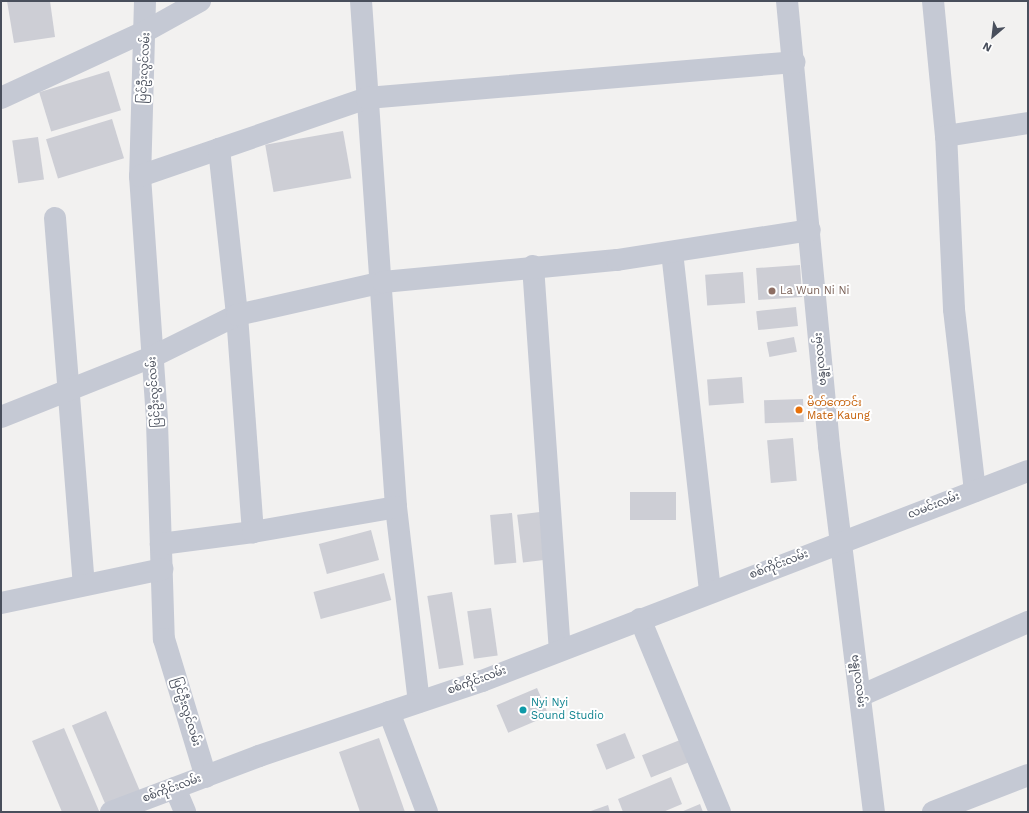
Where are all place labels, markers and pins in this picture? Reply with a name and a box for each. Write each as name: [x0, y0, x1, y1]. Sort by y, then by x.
place label: La Wun Ni Ni: [780, 284, 850, 298]
marker: La Wun Ni Ni: [767, 286, 777, 296]
place label: မိတ်ကောင်း Mate Kaung: [807, 397, 870, 423]
marker: မိတ်ကောင်း Mate Kaung: [794, 405, 804, 415]
place label: Nyi Nyi Sound Studio: [531, 697, 604, 723]
marker: Nyi Nyi Sound Studio: [518, 705, 528, 715]

